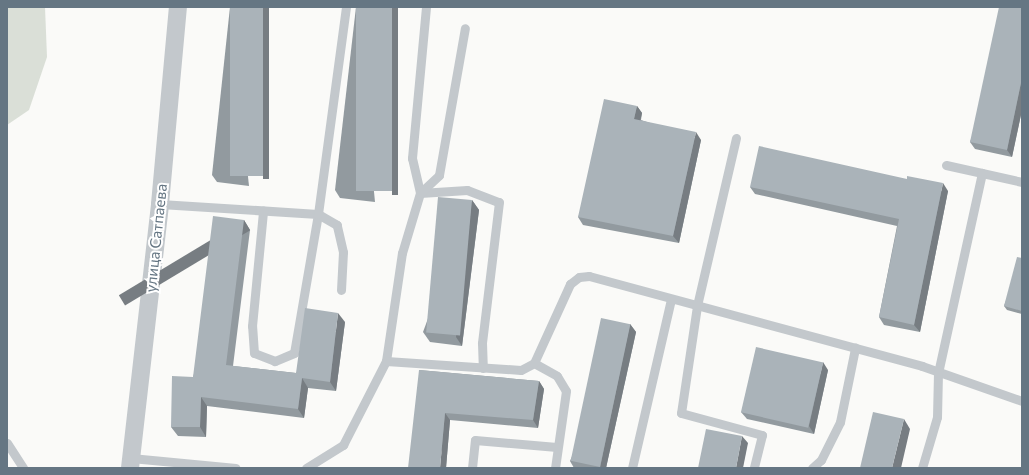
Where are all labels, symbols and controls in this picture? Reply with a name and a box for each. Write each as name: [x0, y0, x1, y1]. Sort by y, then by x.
street label: улица Сатпаева: [141, 183, 171, 293]

